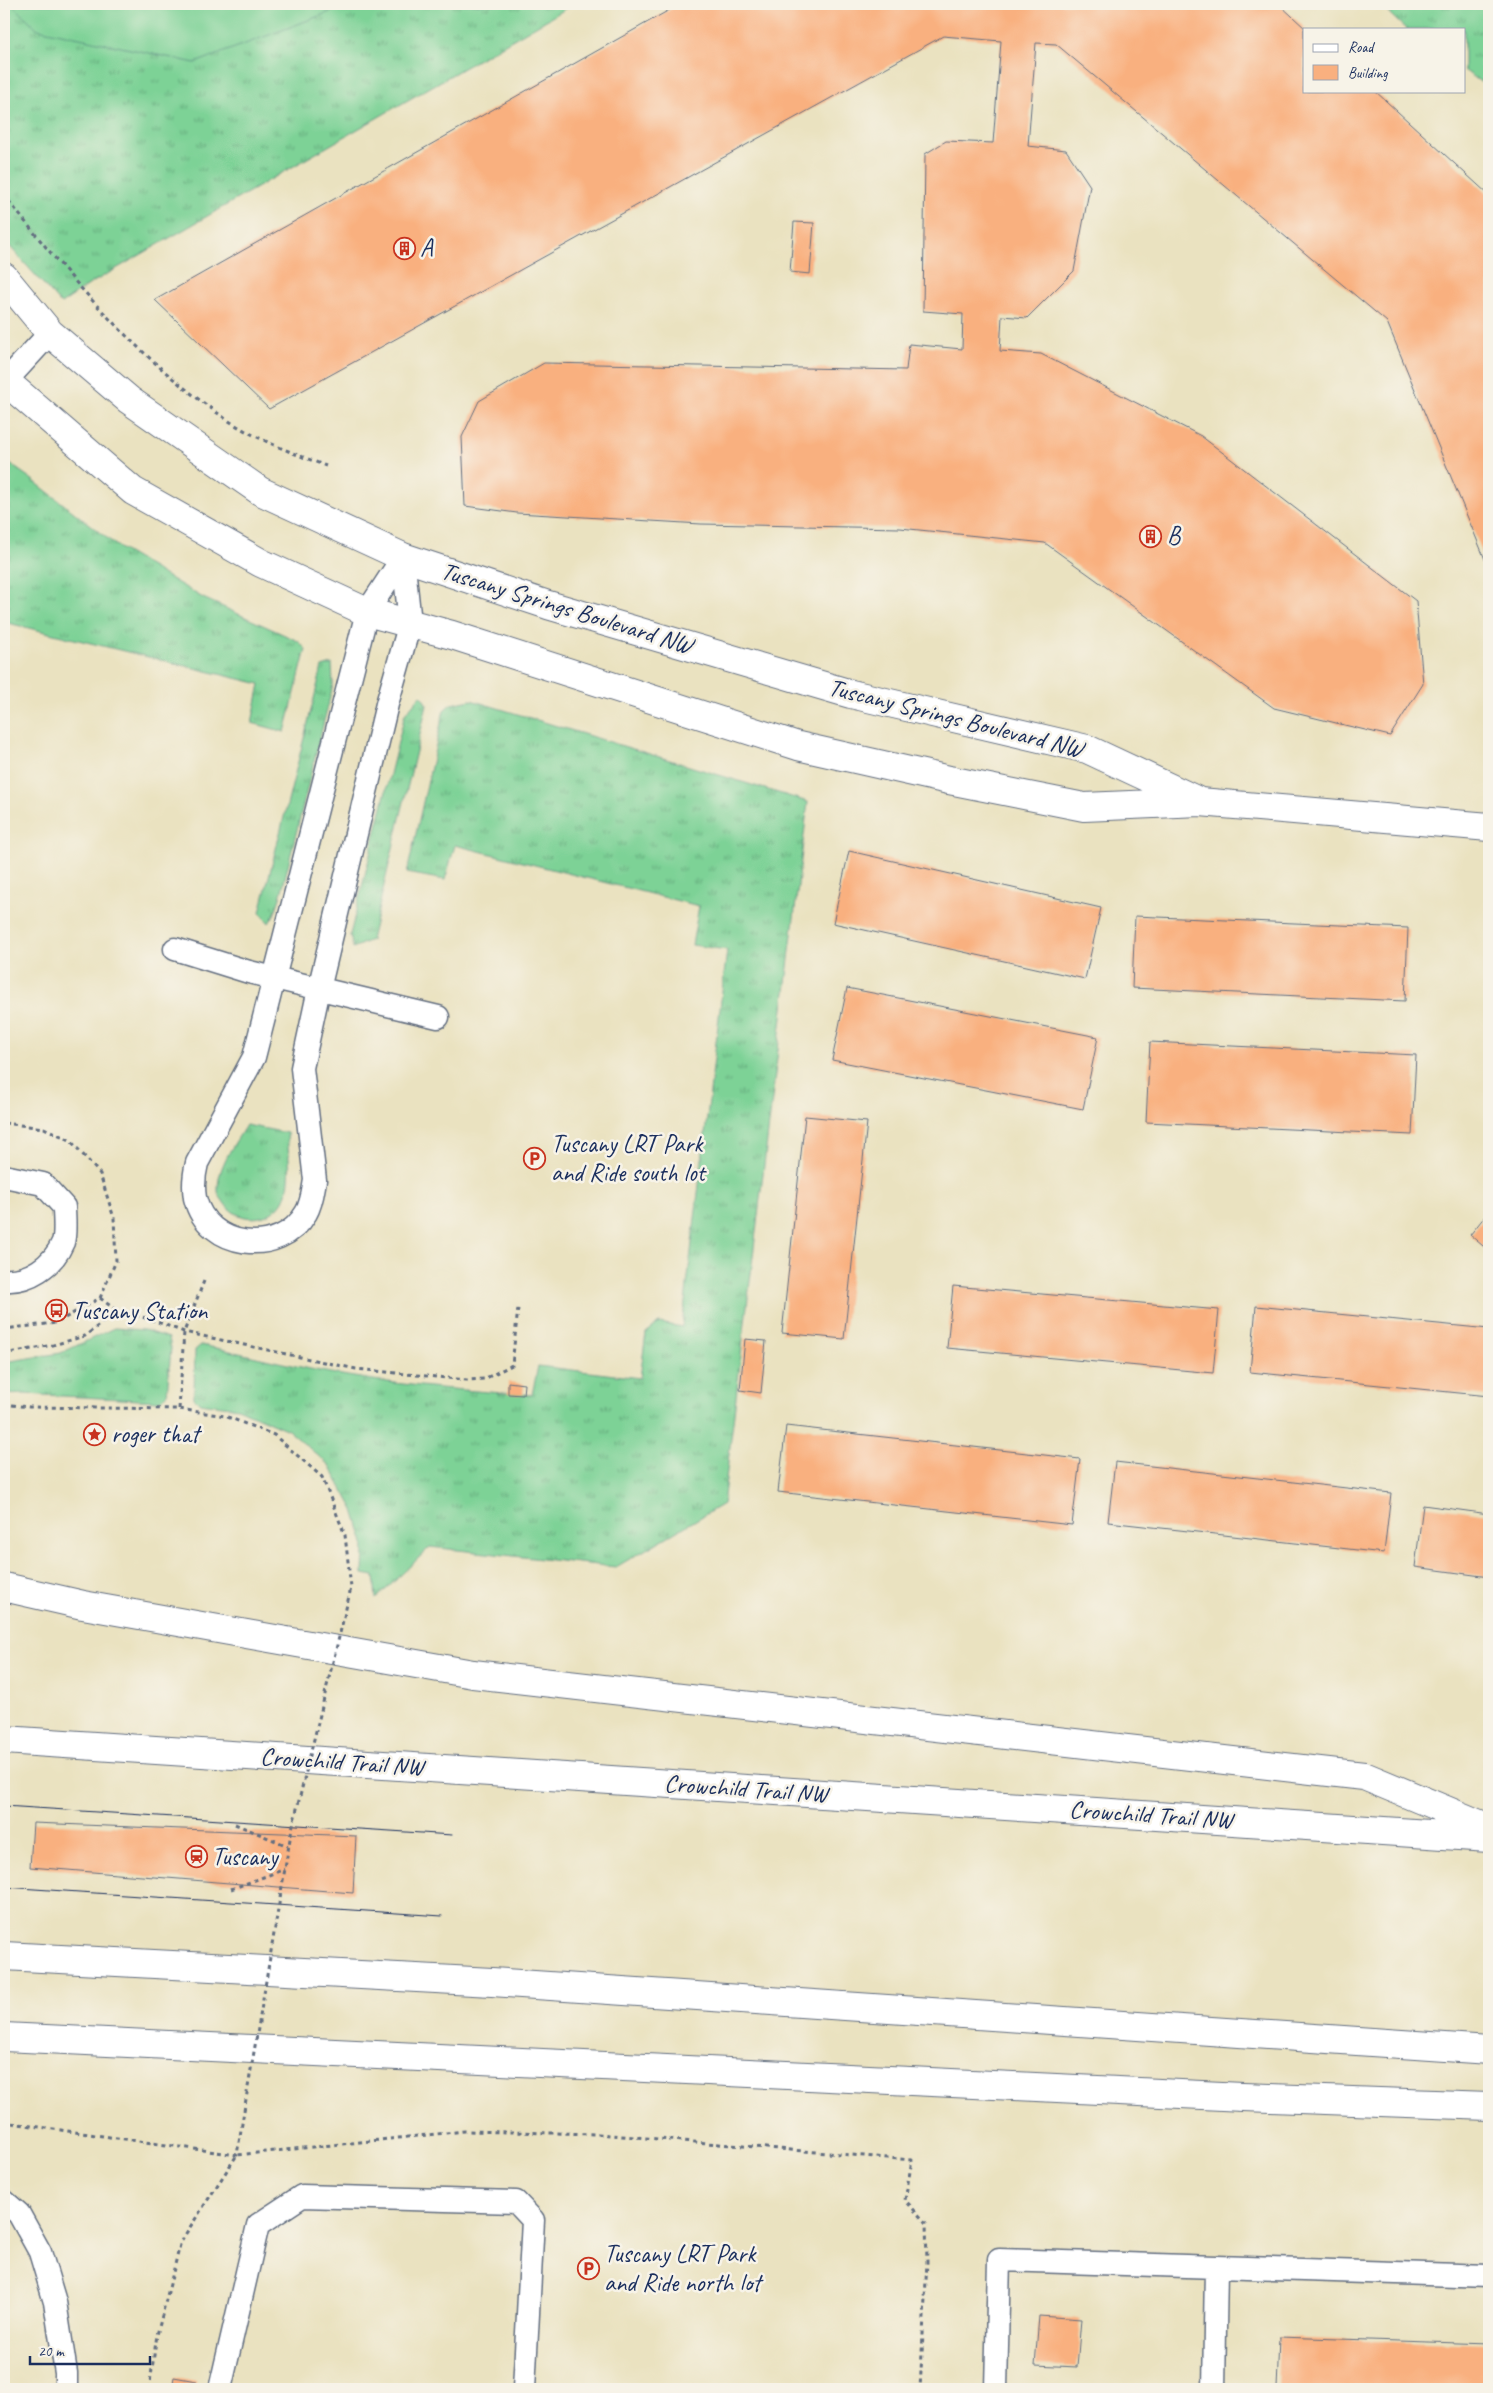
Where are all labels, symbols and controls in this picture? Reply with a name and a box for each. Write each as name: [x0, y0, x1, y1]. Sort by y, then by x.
legend: [1303, 28, 1466, 92]
text: Road: [1348, 38, 1375, 57]
text: Building: [1348, 64, 1388, 83]
place label: A: [420, 232, 434, 264]
building icon: A: [392, 236, 416, 260]
place label: B: [1167, 520, 1182, 552]
building icon: B: [1139, 524, 1163, 548]
street label: Tuscany Springs Boulevard NW: [437, 555, 699, 662]
street label: Tuscany Springs Boulevard NW: [825, 671, 1089, 766]
place label: Tuscany LRT Park and Ride south lot: [551, 1128, 707, 1189]
parking icon: Tuscany LRT Park and Ride south lot: [523, 1146, 547, 1170]
place label: Tuscany Station: [72, 1295, 208, 1327]
bus stop icon: Tuscany Station: [44, 1299, 68, 1323]
place label: roger that: [111, 1418, 203, 1450]
place icon: roger that: [83, 1422, 107, 1446]
street label: Crowchild Trail NW: [259, 1740, 428, 1784]
street label: Crowchild Trail NW: [663, 1767, 832, 1811]
street label: Crowchild Trail NW: [1068, 1793, 1237, 1837]
place label: Tuscany: [212, 1841, 280, 1873]
station icon: Tuscany: [184, 1845, 208, 1869]
place label: Tuscany LRT Park and Ride north lot: [604, 2238, 764, 2299]
parking icon: Tuscany LRT Park and Ride north lot: [576, 2256, 600, 2280]
scale bar: [30, 2333, 150, 2365]
text: 20 m: [38, 2342, 65, 2361]

